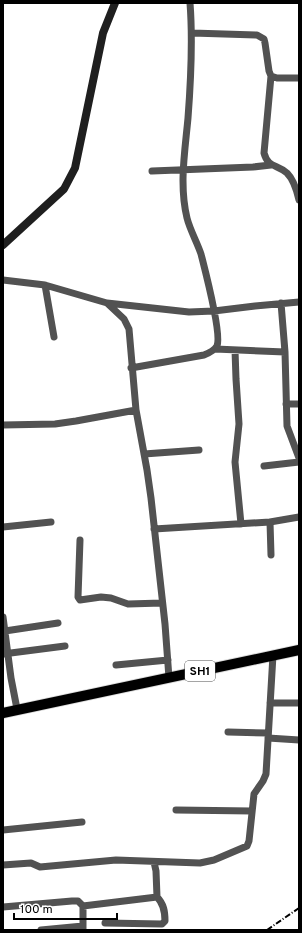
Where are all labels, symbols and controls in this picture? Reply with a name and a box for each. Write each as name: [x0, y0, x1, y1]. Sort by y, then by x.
road number: SH1: [185, 661, 215, 681]
scale bar: [14, 895, 117, 921]
text: 100 m: [20, 902, 53, 918]

